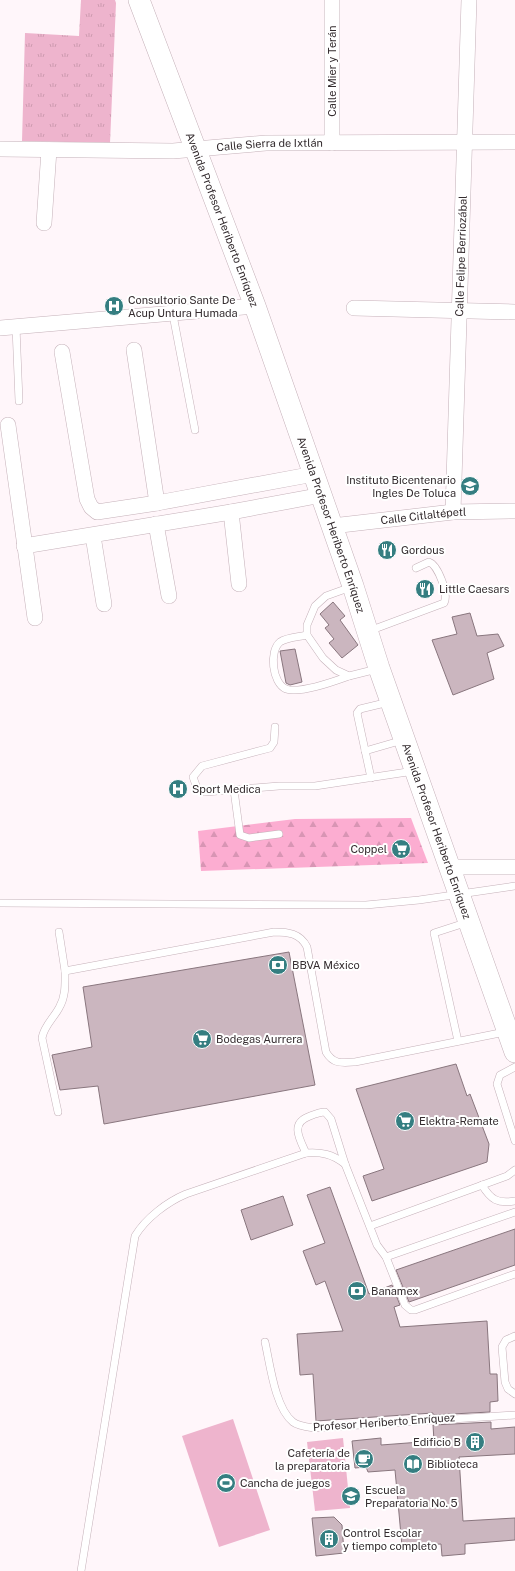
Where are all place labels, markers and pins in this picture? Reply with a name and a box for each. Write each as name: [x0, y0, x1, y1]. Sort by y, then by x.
place label: Consultorio Sante De Acup Untura Humada: [128, 294, 238, 319]
hospital icon: Consultorio Sante De Acup Untura Humada: [103, 295, 125, 317]
place label: Instituto Bicentenario Ingles De Toluca: [346, 474, 456, 499]
school or university icon: Instituto Bicentenario Ingles De Toluca: [459, 475, 481, 497]
restaurant icon: Gordous: [376, 539, 398, 561]
place label: Gordous: [401, 544, 445, 556]
restaurant icon: Little Caesars: [414, 578, 436, 600]
place label: Little Caesars: [439, 583, 510, 595]
hospital icon: Sport Medica: [167, 778, 189, 800]
place label: Sport Medica: [192, 783, 260, 795]
supermarket icon: Coppel: [390, 838, 412, 860]
place label: Coppel: [351, 843, 387, 855]
bank icon: BBVA México: [267, 954, 289, 976]
place label: BBVA México: [292, 959, 360, 971]
supermarket icon: Bodegas Aurrera: [191, 1028, 213, 1050]
place label: Bodegas Aurrera: [216, 1033, 302, 1045]
supermarket icon: Elektra-Remate: [394, 1110, 416, 1132]
place label: Elektra-Remate: [419, 1115, 499, 1127]
bank icon: Banamex: [346, 1280, 368, 1302]
place label: Banamex: [371, 1285, 418, 1297]
building icon: Edificio B: [464, 1431, 486, 1453]
place label: Edificio B: [413, 1436, 461, 1448]
place label: Cafetería de la preparatoria: [275, 1447, 350, 1472]
cafe icon: Cafetería de la preparatoria: [353, 1448, 375, 1470]
library icon: Biblioteca: [402, 1453, 424, 1475]
place label: Biblioteca: [427, 1458, 478, 1470]
sports icon: Cancha de juegos: [215, 1472, 237, 1494]
place label: Cancha de juegos: [240, 1477, 330, 1489]
place label: Escuela Preparatoria No. 5: [365, 1484, 458, 1509]
school or university icon: Escuela Preparatoria No. 5: [340, 1485, 362, 1507]
place label: Control Escolar y tiempo completo: [343, 1527, 437, 1552]
building icon: Control Escolar y tiempo completo: [318, 1528, 340, 1550]

